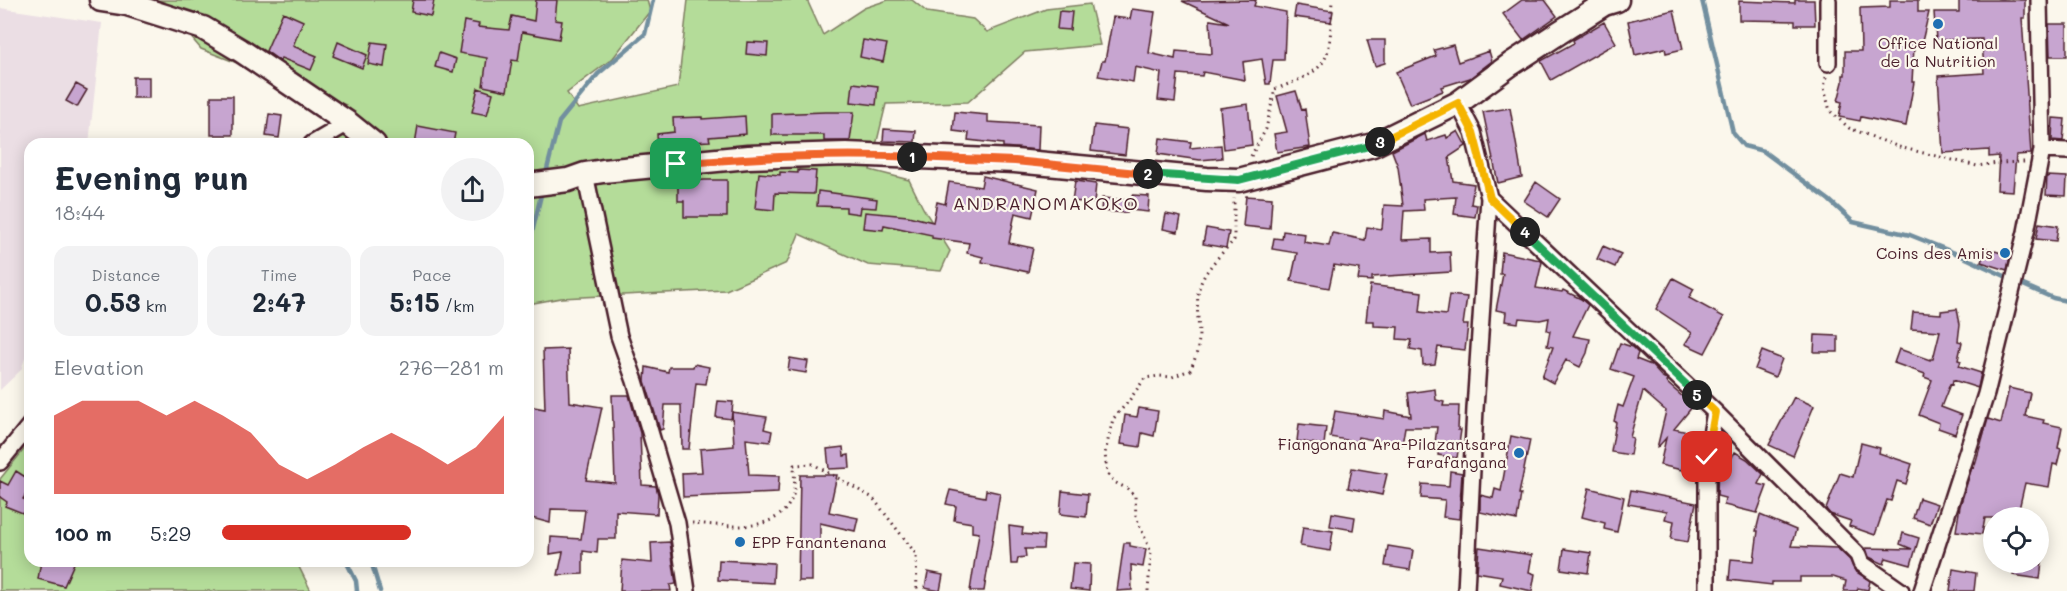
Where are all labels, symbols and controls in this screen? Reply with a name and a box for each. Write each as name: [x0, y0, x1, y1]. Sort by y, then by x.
marker: Office National de la Nutrition: [1931, 17, 1945, 31]
place label: Office National de la Nutrition: [1878, 32, 1998, 71]
pin: 3: [1365, 127, 1395, 157]
text: 3: [1375, 131, 1385, 152]
pin: [650, 138, 701, 189]
pin: 1: [897, 142, 927, 172]
text: 1: [908, 146, 916, 167]
icon: arrive: [659, 147, 692, 180]
text: Evening run: [54, 155, 248, 198]
button: share: [441, 158, 504, 221]
pin: 2: [1133, 159, 1163, 189]
text: 2: [1144, 163, 1152, 184]
district label: ANDRANOMAKOKO: [953, 191, 1139, 215]
text: 18:44: [54, 199, 105, 225]
pin: 4: [1510, 217, 1540, 247]
text: 4: [1520, 221, 1530, 242]
place label: Coins des Amis: [1876, 242, 1993, 263]
marker: Coins des Amis: [1998, 246, 2012, 260]
text: Distance: [92, 264, 160, 285]
text: Time: [261, 264, 297, 285]
text: Pace: [412, 264, 452, 285]
text: 0.53: [85, 285, 141, 319]
text: 2:47: [252, 285, 306, 319]
text: 5:15: [390, 285, 440, 319]
text: km: [141, 295, 167, 316]
text: /km: [440, 295, 474, 316]
text: Elevation: [54, 354, 144, 380]
text: 276–281 m: [399, 354, 504, 380]
pin: 5: [1682, 380, 1712, 410]
text: 5: [1692, 384, 1702, 405]
pin: [1681, 431, 1732, 482]
place label: Fiangonana Ara-Pilazantsara Farafangana: [1278, 433, 1507, 472]
icon: check: [1690, 440, 1723, 473]
marker: Fiangonana Ara-Pilazantsara Farafangana: [1512, 446, 1526, 460]
map controls: [1983, 507, 2049, 573]
button: locate: [1983, 507, 2049, 573]
text: 100 m: [54, 520, 112, 546]
text: 5:29: [150, 520, 191, 546]
place label: EPP Fanantenana: [752, 531, 887, 552]
marker: EPP Fanantenana: [733, 535, 747, 549]

